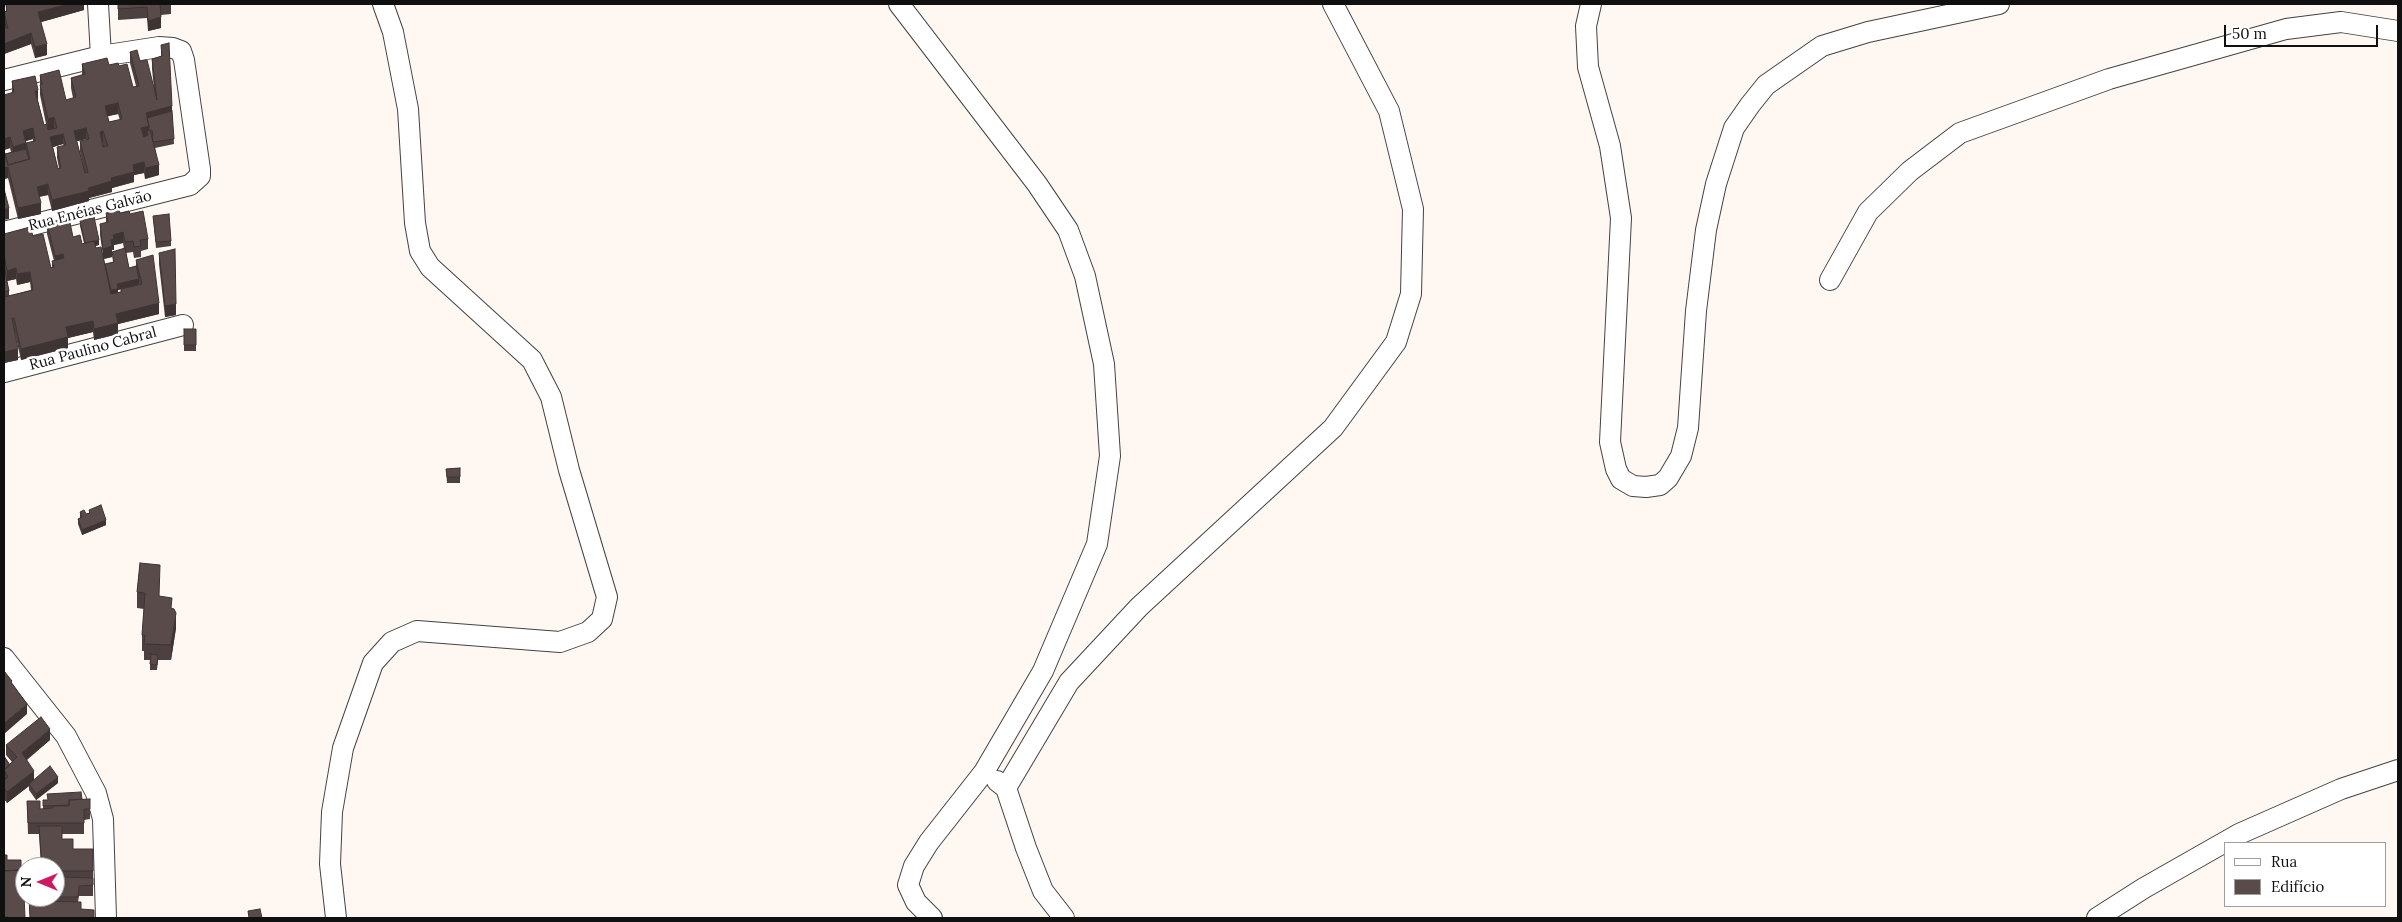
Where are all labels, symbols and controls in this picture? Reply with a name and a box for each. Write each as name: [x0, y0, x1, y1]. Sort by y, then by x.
scale bar: [2227, 15, 2381, 47]
text: 50 m: [2232, 24, 2267, 43]
street label: Rua Enéias Galvão: [26, 187, 154, 235]
street label: Rua Paulino Cabral: [27, 323, 159, 375]
legend: [2224, 842, 2387, 907]
text: Rua: [2271, 852, 2297, 871]
north arrow: [15, 857, 65, 907]
text: N: [17, 877, 35, 887]
text: Edifício: [2271, 877, 2324, 896]

